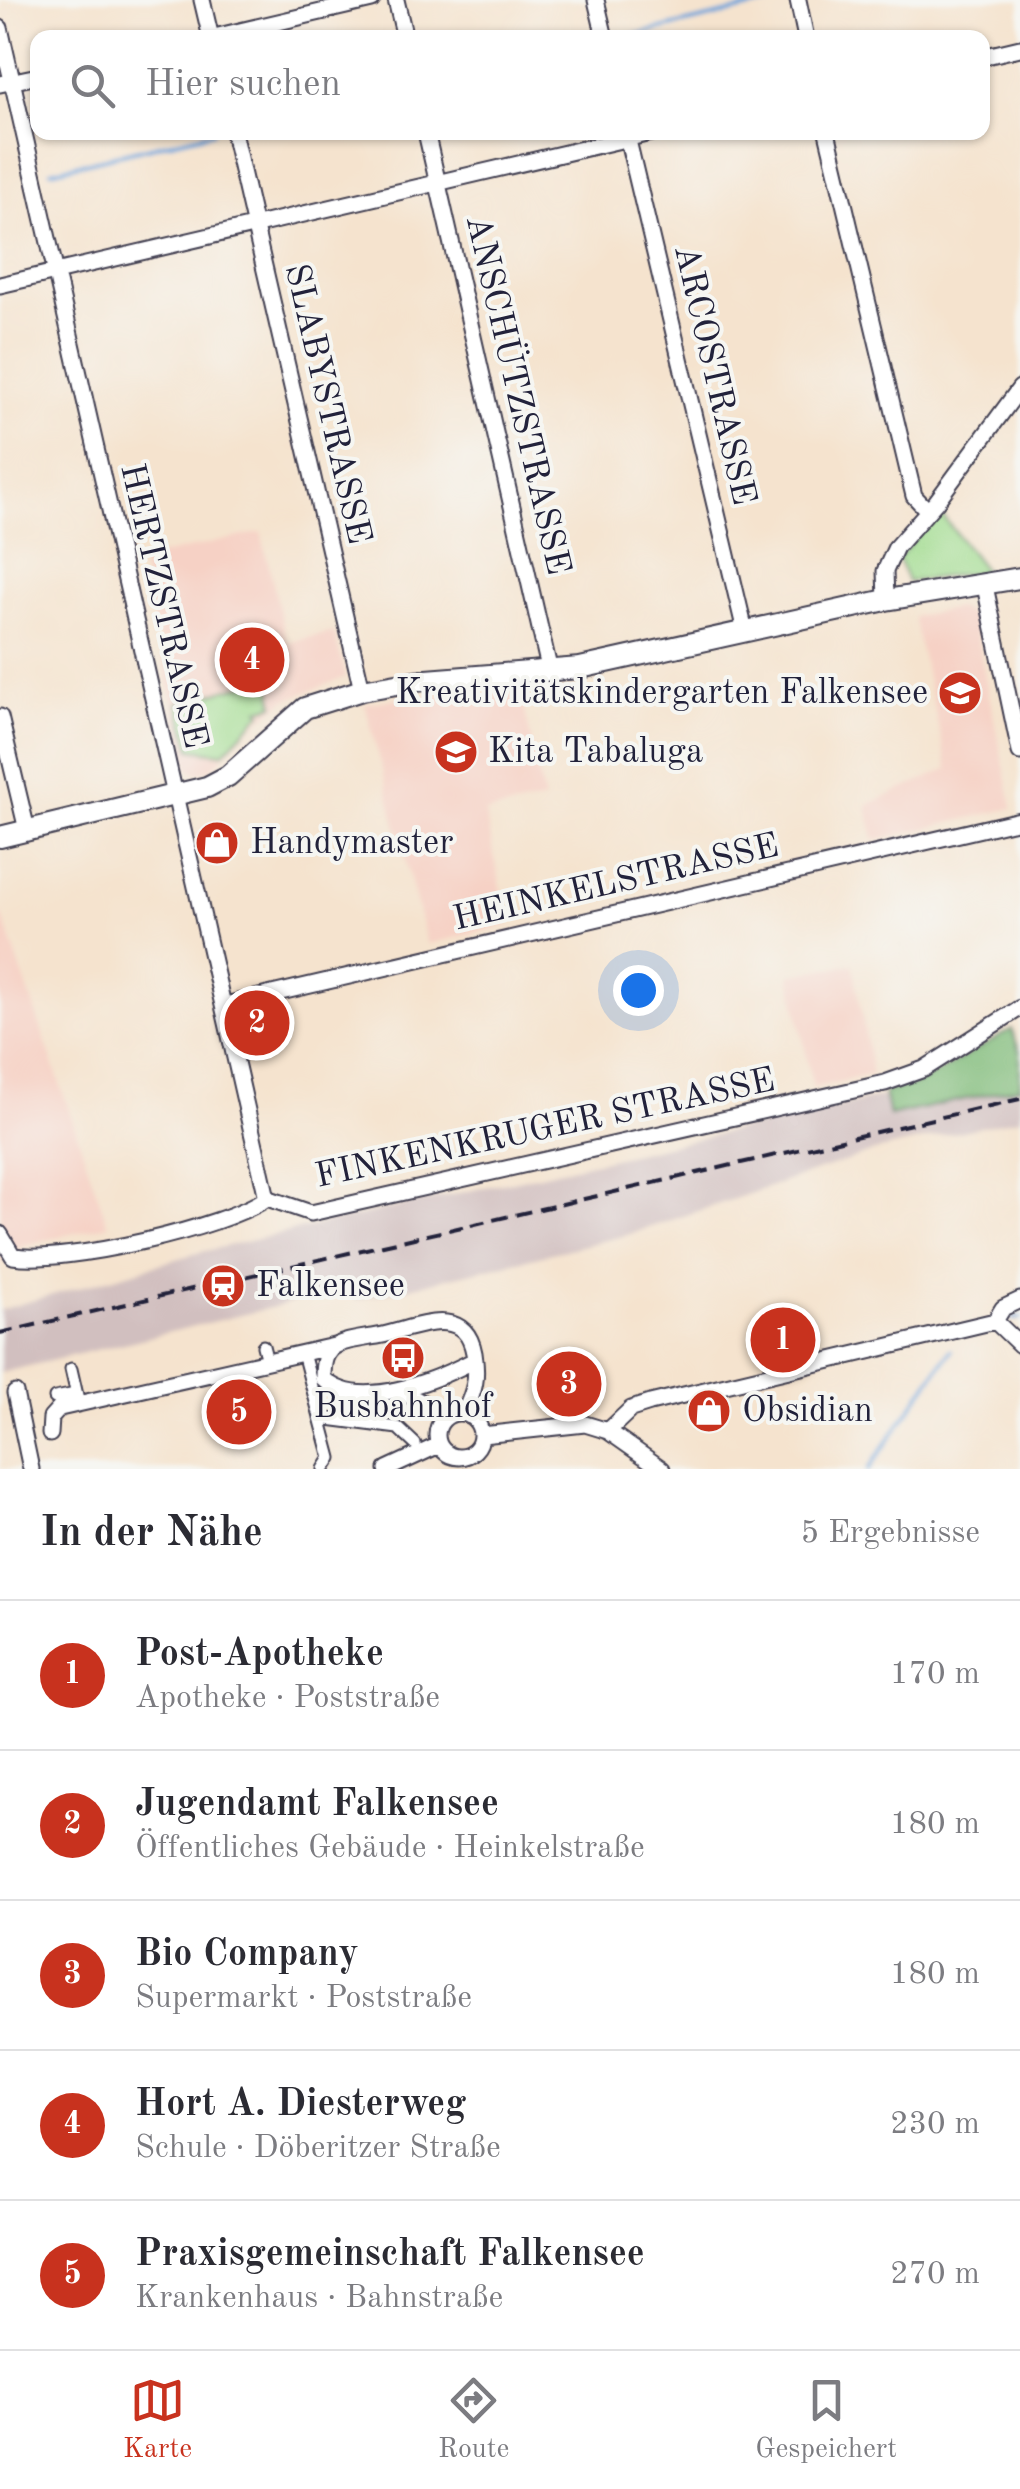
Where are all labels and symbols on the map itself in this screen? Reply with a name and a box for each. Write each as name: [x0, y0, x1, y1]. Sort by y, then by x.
street label: ANSCHÜTZSTRASSE: [459, 211, 581, 578]
street label: ARCOSTRASSE: [667, 242, 761, 508]
street label: SLABYSTRASSE: [278, 261, 376, 547]
street label: HERTZSTRASSE: [113, 460, 213, 752]
pin: 4: [220, 622, 284, 698]
school or university icon: Kreativitätskindergarten Falkensee: [937, 670, 983, 716]
place label: Kreativitätskindergarten Falkensee: [396, 676, 928, 711]
school or university icon: Kita Tabaluga: [433, 729, 479, 775]
place label: Kita Tabaluga: [488, 735, 703, 770]
shop icon: Handymaster: [194, 820, 240, 866]
place label: Handymaster: [250, 826, 454, 861]
street label: HEINKELSTRASSE: [450, 829, 782, 937]
your location: [613, 965, 664, 1016]
pin: 2: [224, 986, 290, 1060]
street label: FINKENKRUGER STRASSE: [312, 1063, 778, 1195]
station icon: Falkensee: [200, 1263, 246, 1309]
place label: Falkensee: [256, 1269, 405, 1304]
pin: 1: [750, 1302, 816, 1378]
bus stop icon: Busbahnhof: [380, 1335, 426, 1381]
pin: 3: [536, 1346, 602, 1422]
pin: 5: [206, 1374, 272, 1450]
shop icon: Obsidian: [686, 1388, 732, 1434]
place label: Busbahnhof: [313, 1390, 494, 1425]
place label: Obsidian: [742, 1394, 873, 1429]

